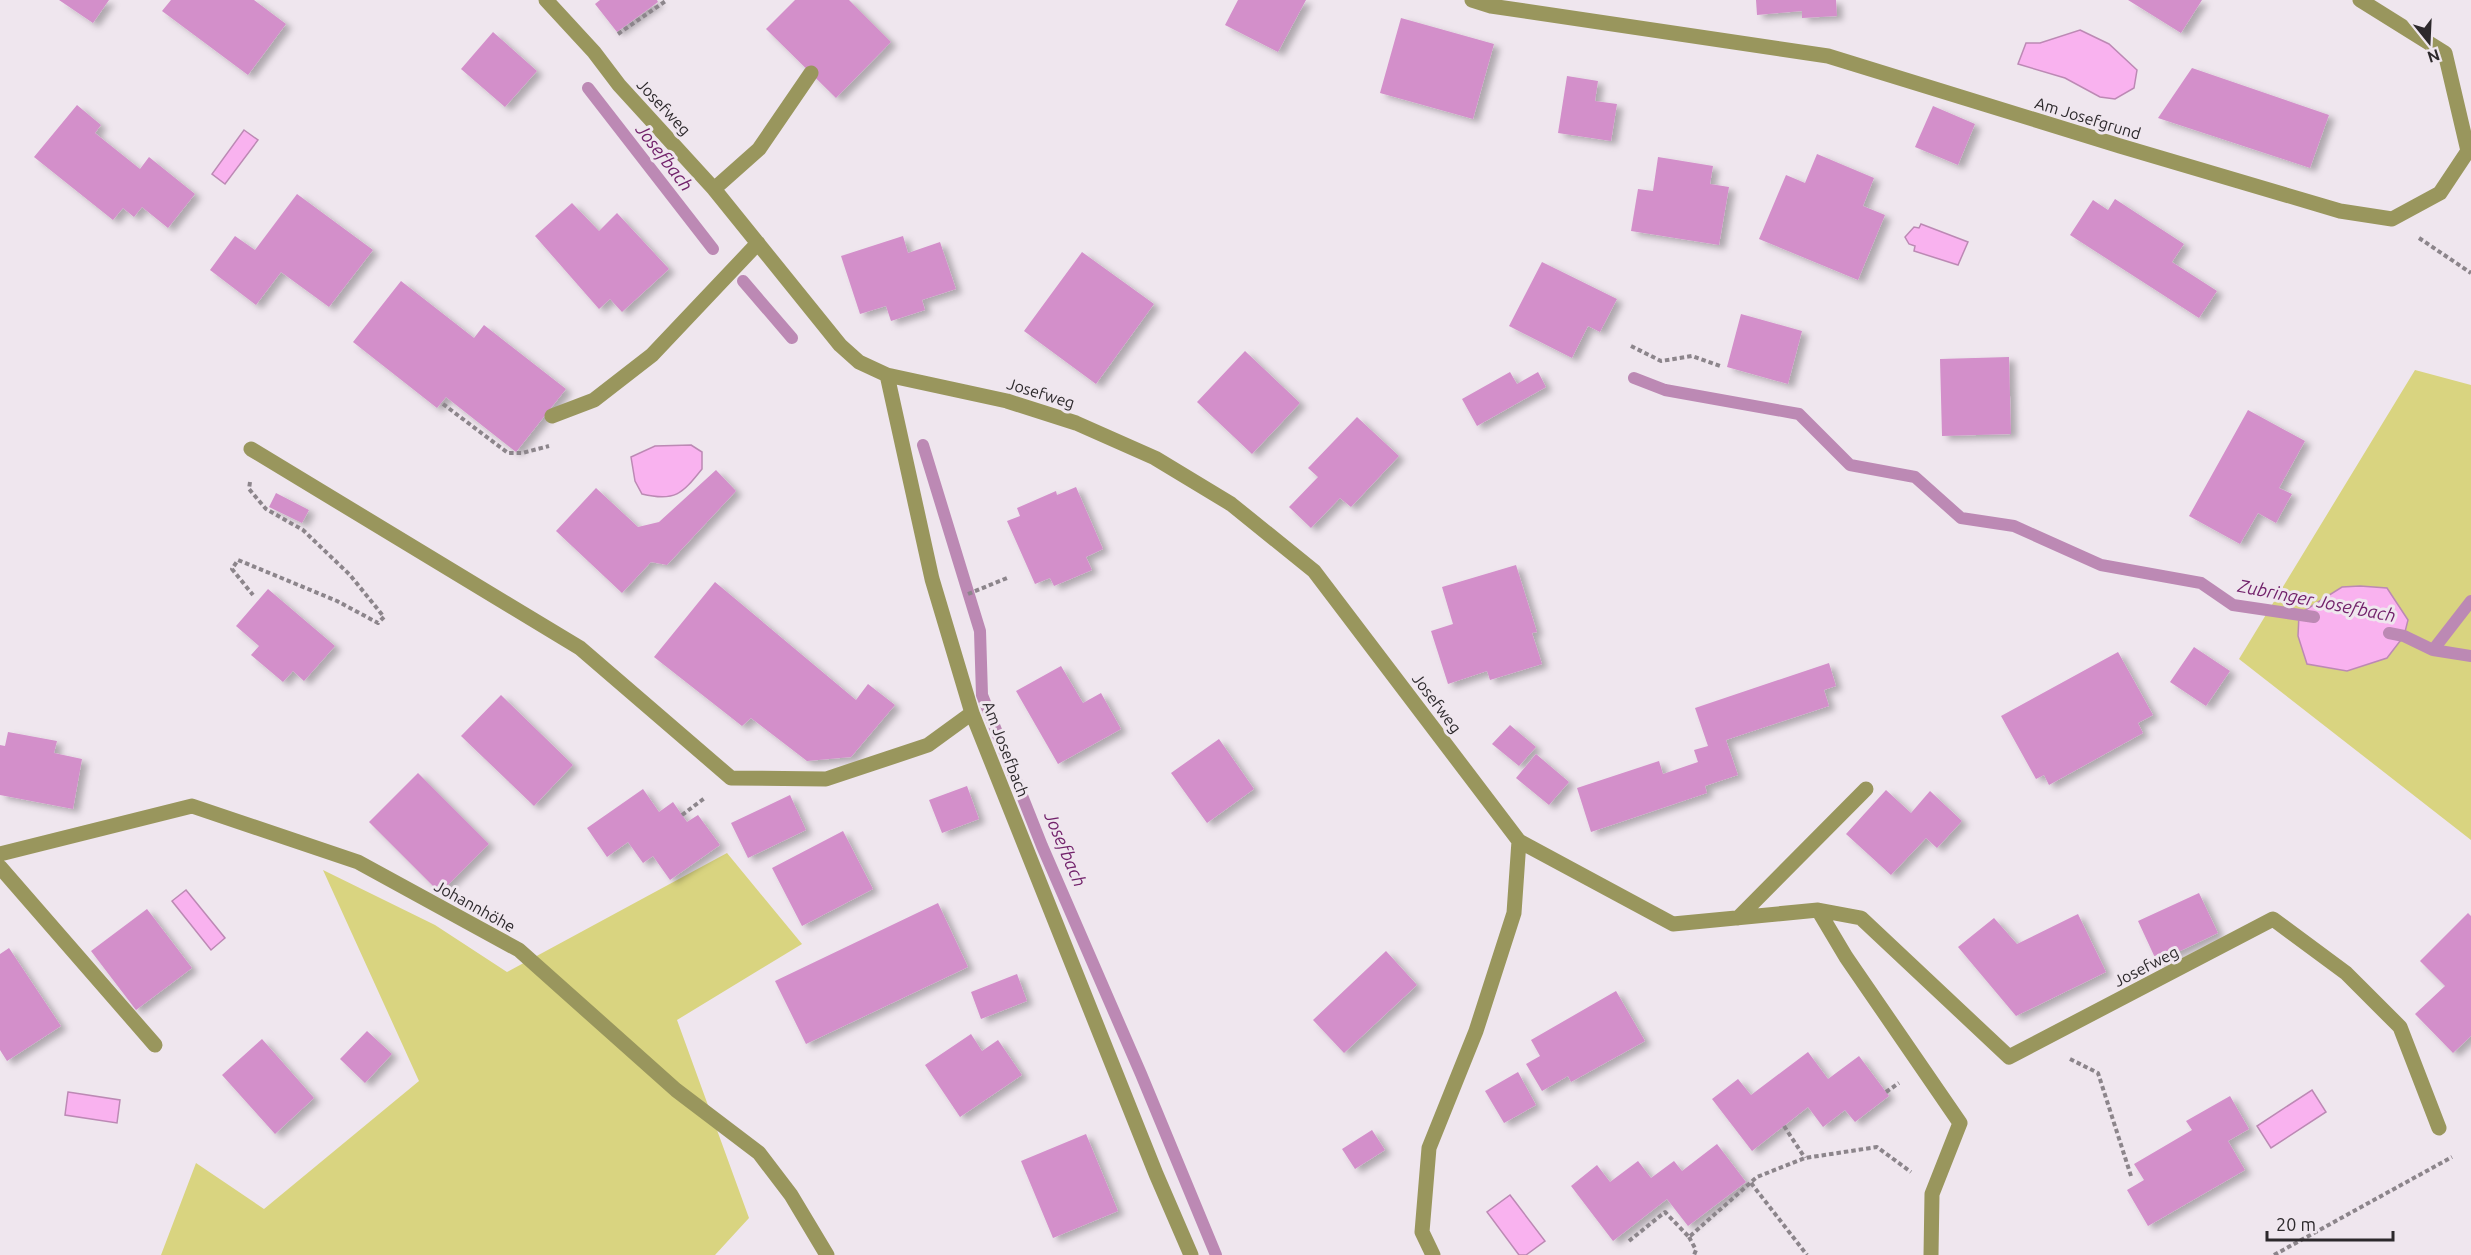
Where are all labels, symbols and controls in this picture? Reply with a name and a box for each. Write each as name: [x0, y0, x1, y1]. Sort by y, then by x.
north arrow: [2399, 12, 2459, 72]
text: N: [2425, 46, 2442, 67]
street label: Josefweg: [634, 75, 694, 139]
street label: Am Josefgrund: [2033, 93, 2143, 143]
water label: Josefbach: [631, 119, 697, 195]
street label: Josefweg: [1005, 374, 1077, 412]
water label: Zubringer Josefbach: [2235, 575, 2398, 626]
street label: Josefweg: [1409, 670, 1465, 736]
street label: Am Josefbach: [979, 699, 1033, 799]
water label: Josefbach: [1040, 808, 1091, 890]
street label: Johannhöhe: [432, 876, 518, 936]
street label: Josefweg: [2111, 942, 2181, 990]
scale bar: [2267, 1204, 2393, 1242]
text: 20 m: [2276, 1214, 2316, 1234]

